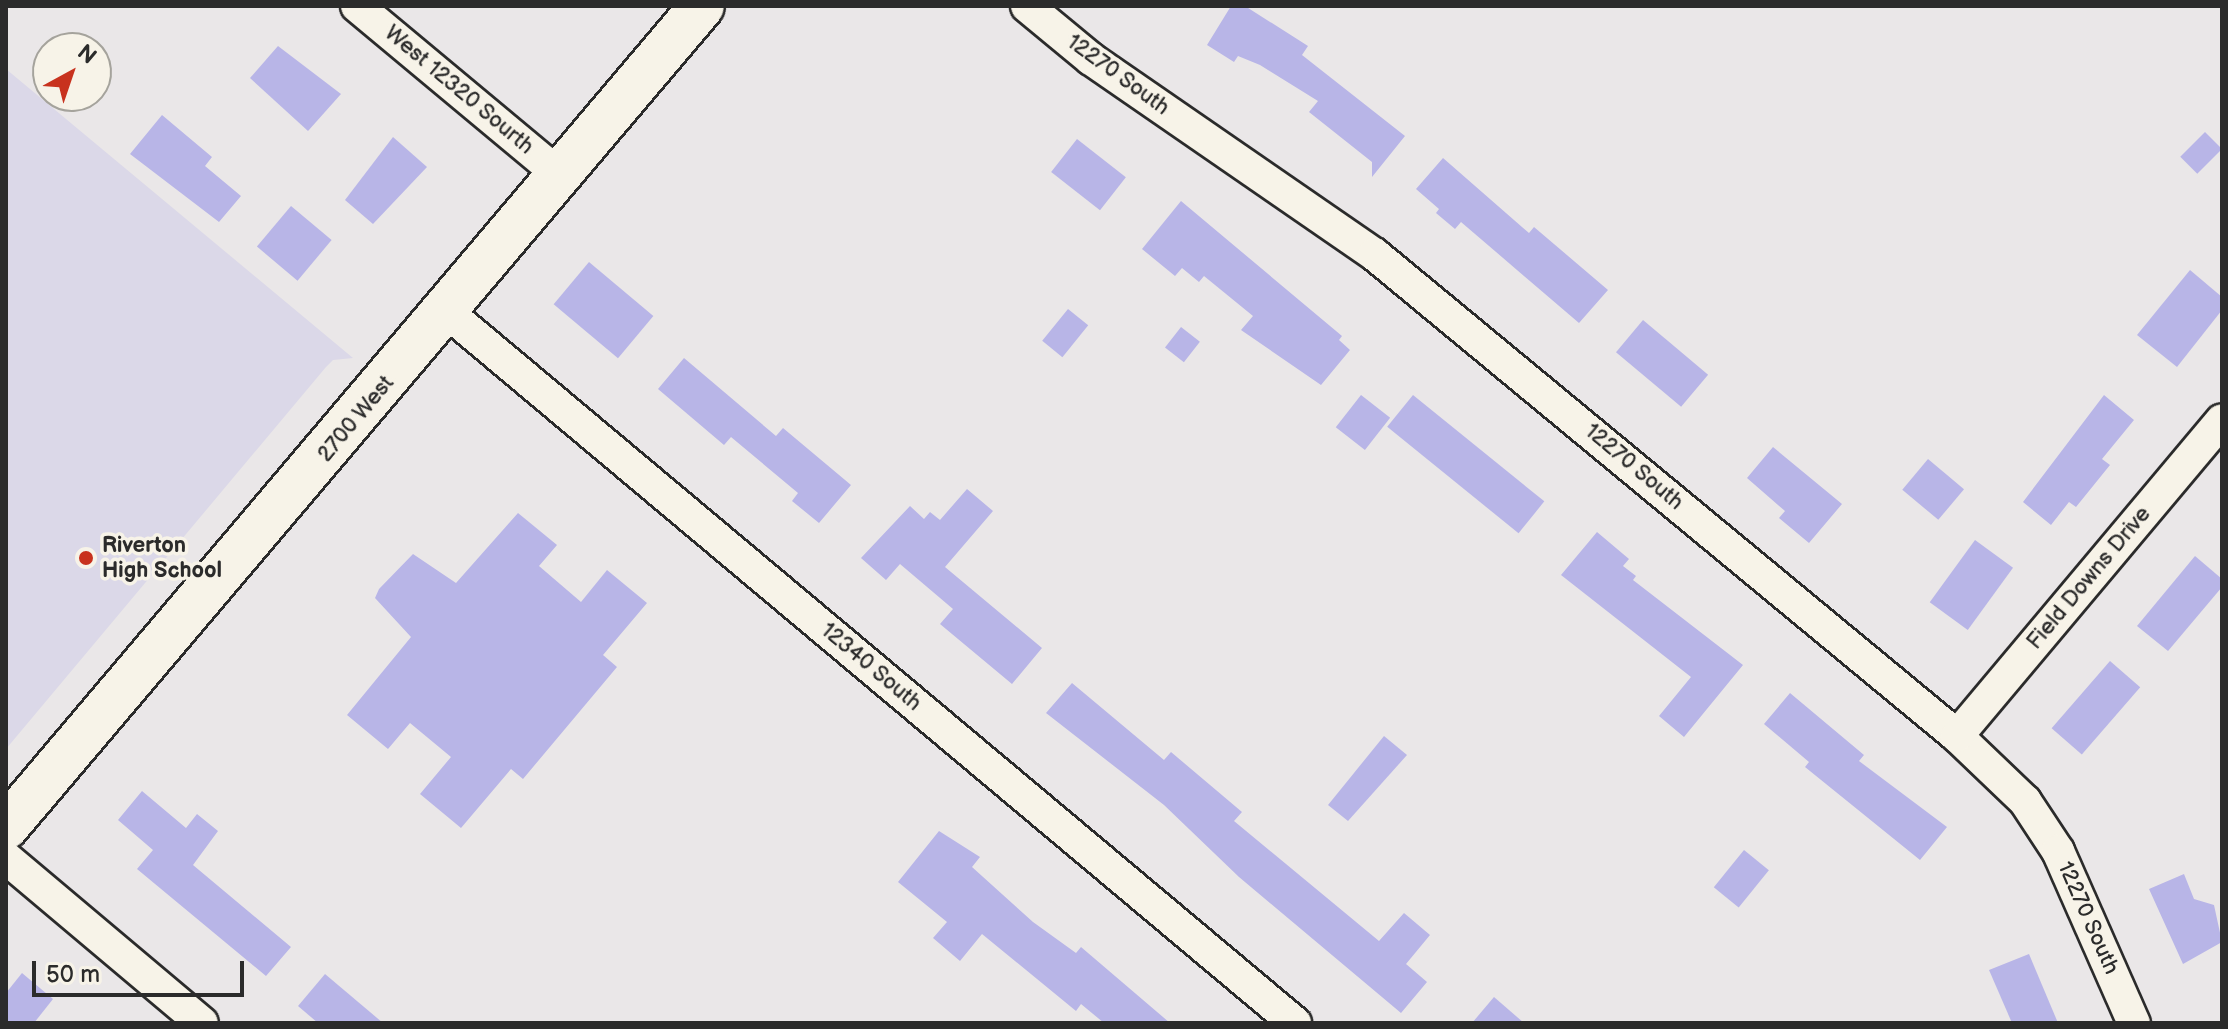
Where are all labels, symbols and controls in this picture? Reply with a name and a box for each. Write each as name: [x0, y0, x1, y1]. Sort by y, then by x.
street label: West 12320 Sourth: [379, 20, 539, 160]
street label: 12270 South: [1061, 29, 1175, 121]
north arrow: [32, 32, 112, 112]
text: N: [71, 39, 101, 70]
street label: 2700 West: [312, 370, 400, 468]
street label: 12270 South: [1579, 418, 1689, 516]
street label: Field Downs Drive: [2022, 501, 2156, 655]
place label: Riverton High School: [102, 532, 222, 584]
marker: Riverton High School: [77, 549, 95, 567]
street label: 12340 South: [815, 617, 927, 717]
street label: 12270 South: [2051, 857, 2125, 979]
scale bar: [36, 945, 248, 995]
text: 50 m: [46, 960, 100, 989]

